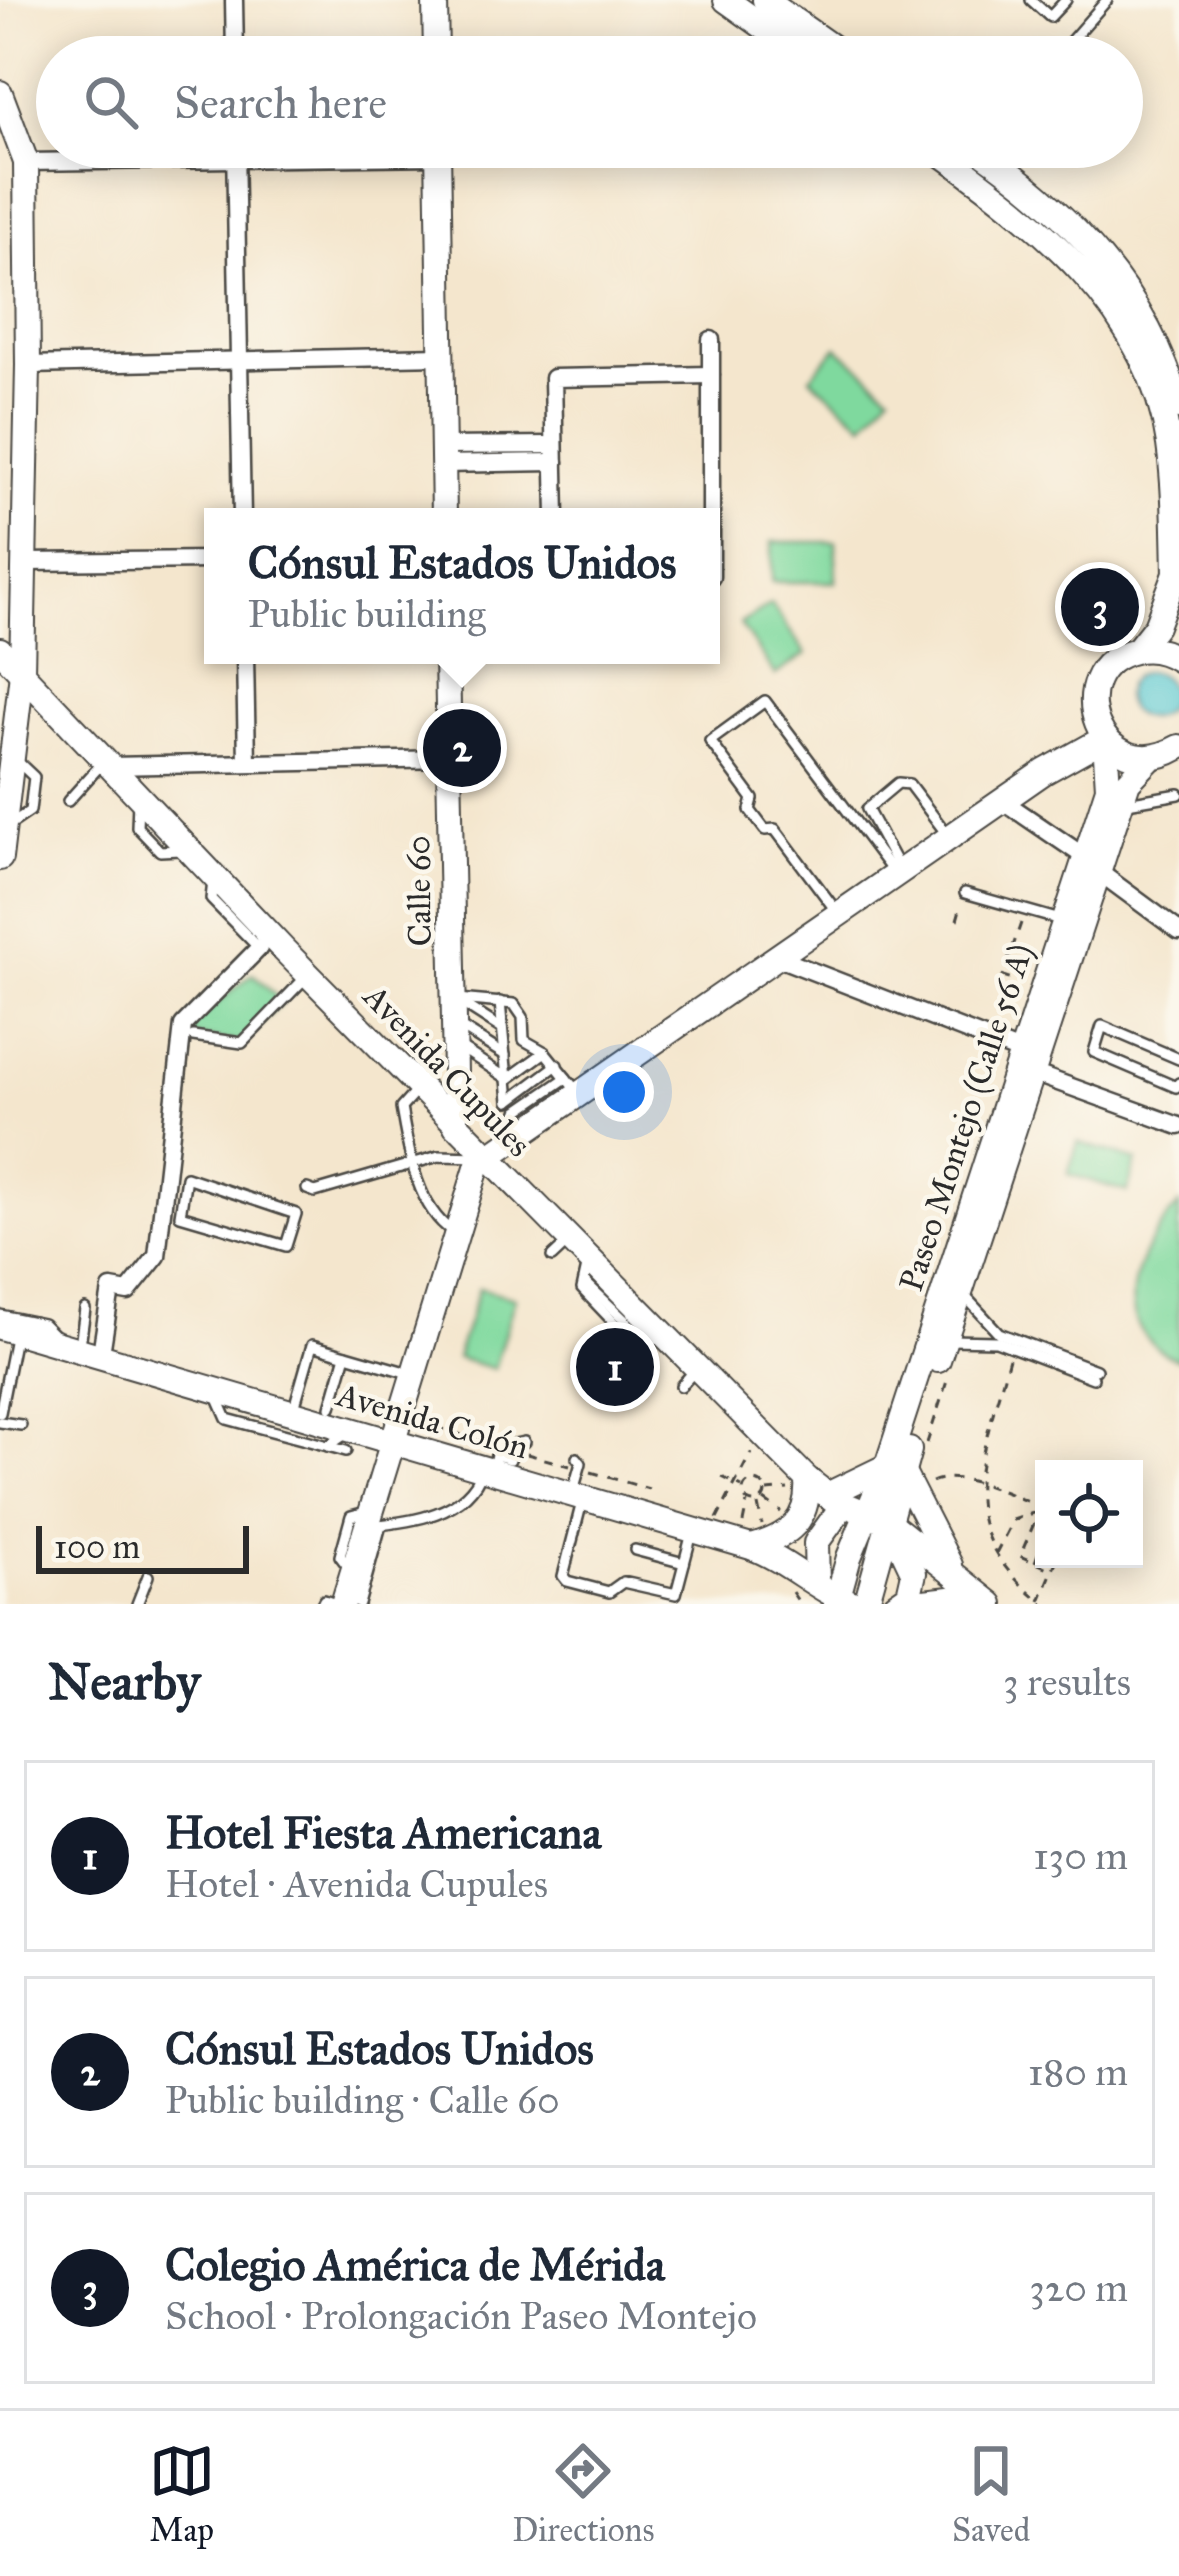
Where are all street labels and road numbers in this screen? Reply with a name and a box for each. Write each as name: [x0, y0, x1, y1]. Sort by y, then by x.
street label: Calle 60: [398, 835, 440, 947]
street label: Paseo Montejo (Calle 56 A): [891, 939, 1041, 1296]
street label: Avenida Cupules: [354, 975, 539, 1165]
street label: Avenida Colón: [330, 1374, 533, 1467]

